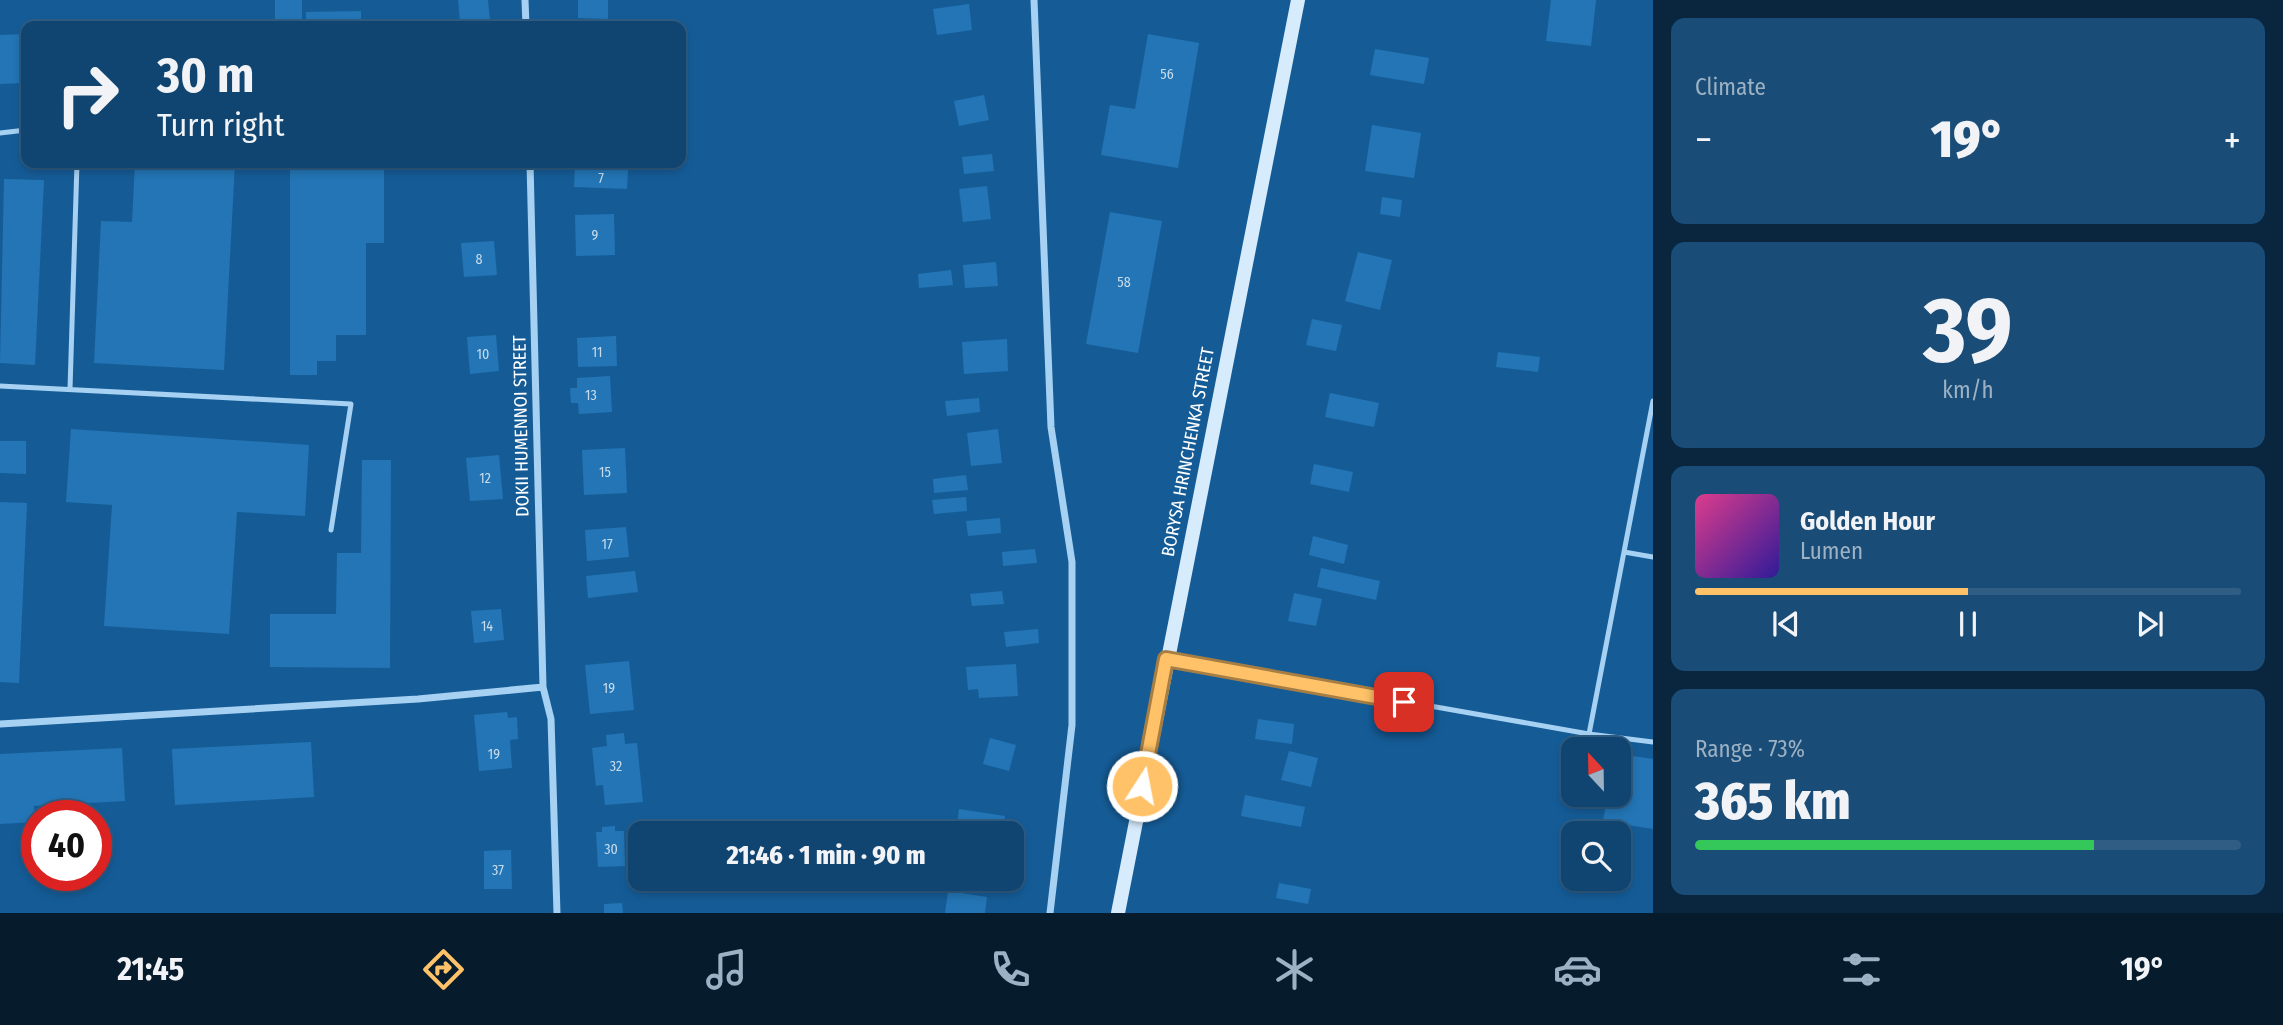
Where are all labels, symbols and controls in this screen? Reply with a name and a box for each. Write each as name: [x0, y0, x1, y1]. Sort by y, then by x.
text: 30 m: [157, 46, 255, 105]
icon: right: [42, 49, 133, 140]
house number: 56: [1160, 66, 1174, 83]
text: Climate: [1695, 73, 1766, 101]
text: Turn right: [157, 106, 284, 144]
text: 19°: [1931, 108, 2005, 171]
text: −: [1695, 117, 1712, 163]
text: +: [2224, 117, 2241, 163]
house number: 7: [598, 170, 604, 187]
house number: 9: [592, 227, 599, 244]
house number: 8: [476, 251, 483, 268]
house number: 58: [1117, 274, 1131, 291]
text: 39: [1923, 276, 2013, 385]
street label: DOKII HUMENNOI STREET: [508, 334, 534, 517]
house number: 11: [592, 344, 602, 361]
street label: BORYSA HRINCHENKA STREET: [1157, 345, 1219, 558]
house number: 10: [477, 346, 489, 363]
text: km/h: [1942, 376, 1994, 404]
house number: 13: [585, 387, 597, 404]
house number: 15: [599, 464, 611, 481]
house number: 12: [479, 470, 491, 487]
text: Golden Hour: [1800, 506, 1935, 537]
house number: 17: [601, 536, 613, 553]
text: Lumen: [1800, 537, 1863, 565]
icon: previous: [1767, 605, 1805, 643]
icon: pause: [1949, 605, 1987, 643]
icon: next: [2131, 605, 2169, 643]
house number: 14: [481, 618, 493, 635]
pin: [1374, 672, 1434, 732]
house number: 19: [603, 680, 615, 697]
icon: arrive: [1385, 683, 1423, 721]
text: Range · 73%: [1695, 735, 1805, 763]
north arrow: [1561, 737, 1631, 807]
map controls: [1561, 737, 1631, 891]
house number: 19: [488, 746, 500, 763]
position arrow: [1105, 749, 1179, 823]
house number: 32: [610, 758, 622, 775]
text: 365 km: [1695, 770, 1851, 833]
speed limit sign: 40: [21, 800, 112, 891]
button: search: [1561, 821, 1631, 891]
text: 21:46 · 1 min · 90 m: [727, 840, 925, 871]
house number: 30: [604, 841, 618, 858]
house number: 37: [492, 862, 504, 879]
icon: directions: [419, 945, 468, 994]
icon: music: [702, 945, 751, 994]
icon: phone: [986, 945, 1035, 994]
icon: climate: [1270, 945, 1319, 994]
icon: car: [1553, 945, 1602, 994]
icon: filters: [1837, 945, 1886, 994]
text: 21:45: [117, 950, 184, 988]
text: 19°: [2121, 950, 2166, 988]

